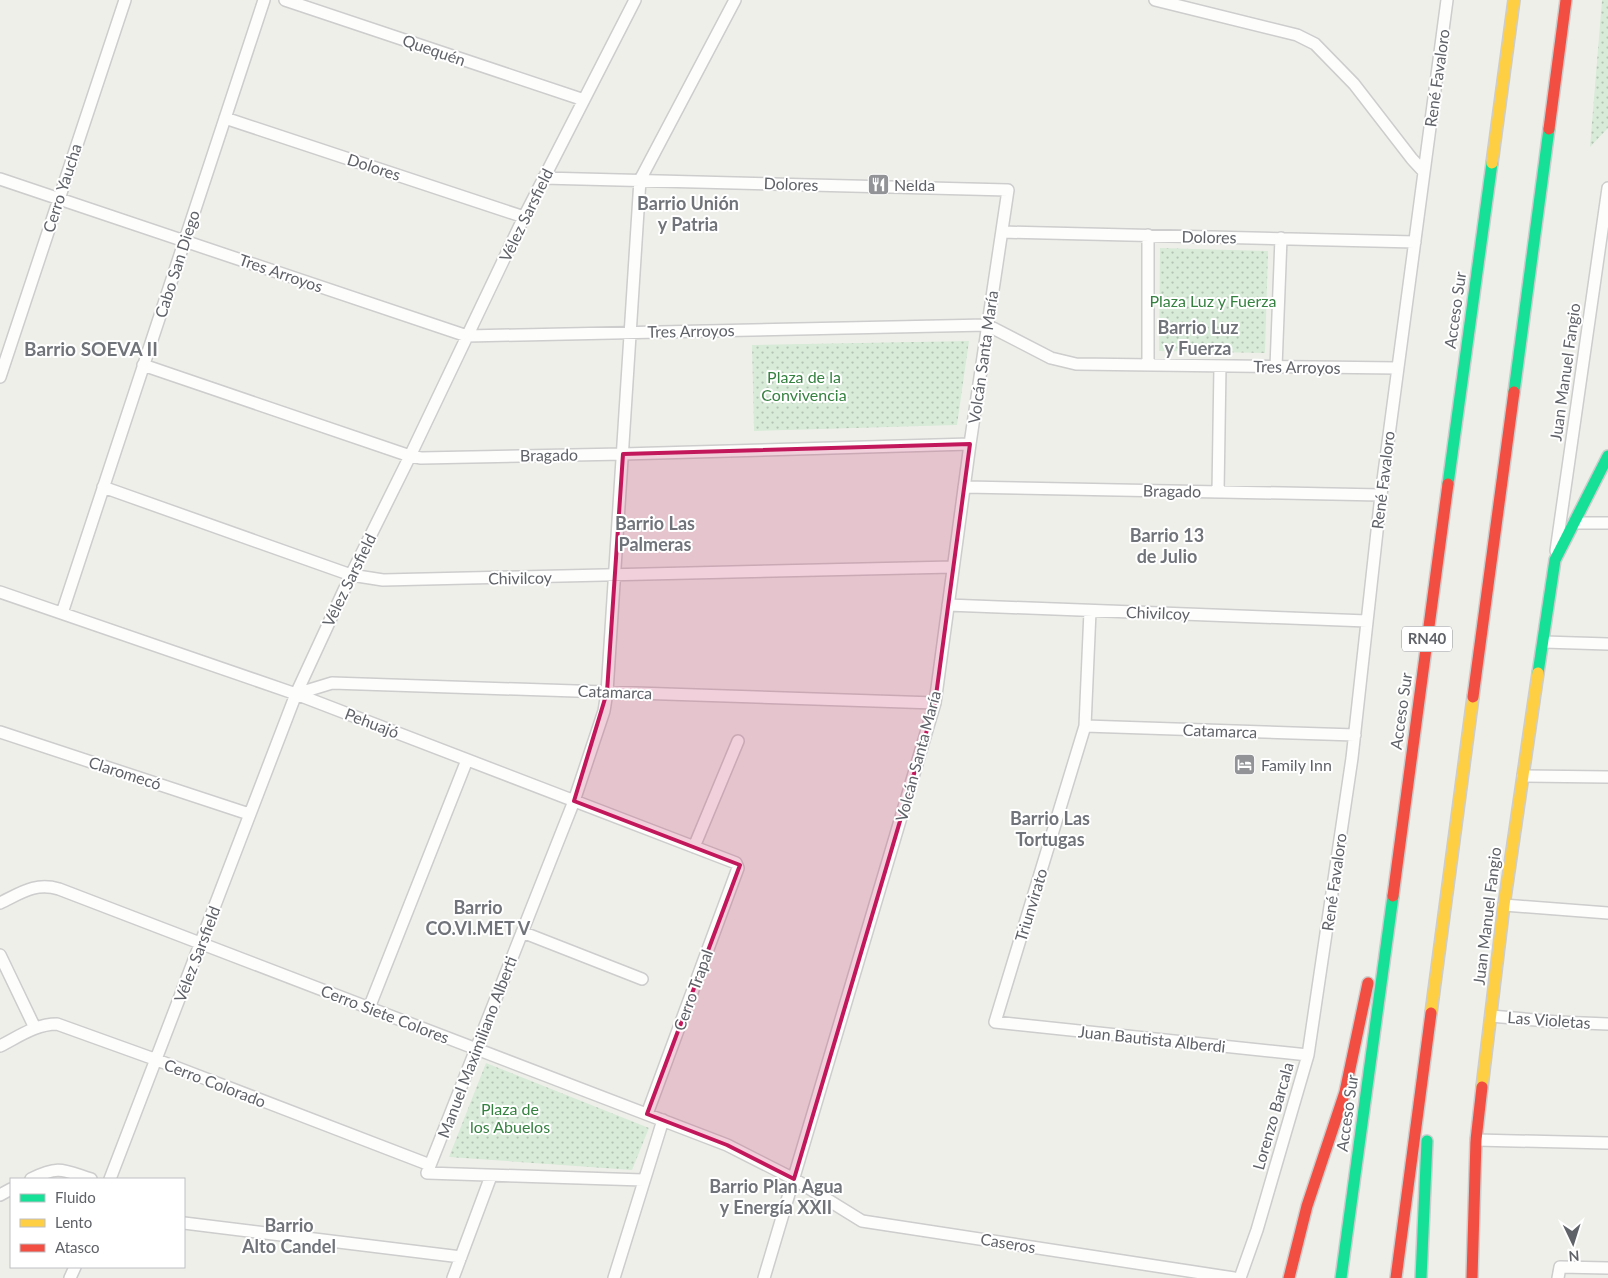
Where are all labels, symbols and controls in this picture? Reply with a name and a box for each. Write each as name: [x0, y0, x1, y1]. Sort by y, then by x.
street label: René Favaloro: [1420, 28, 1453, 128]
street label: Quequén: [400, 30, 468, 69]
street label: Cerro Yaucha: [38, 141, 85, 235]
street label: Dolores: [345, 149, 403, 184]
street label: Vélez Sarsfield: [495, 165, 556, 264]
street label: Dolores: [763, 173, 819, 194]
restaurant icon: Nelda: [866, 173, 890, 197]
place label: Nelda: [894, 175, 935, 194]
district label: Barrio Unión y Patria: [637, 192, 739, 235]
street label: Cabo San Diego: [150, 208, 203, 320]
street label: Dolores: [1181, 227, 1237, 246]
street label: Tres Arroyos: [237, 249, 325, 296]
street label: Acceso Sur: [1440, 270, 1469, 350]
street label: Volcán Santa María: [964, 289, 1001, 425]
park label: Plaza Luz y Fuerza: [1150, 291, 1276, 310]
street label: Juan Manuel Fangio: [1545, 302, 1584, 442]
district label: Barrio Luz y Fuerza: [1158, 316, 1238, 359]
street label: Tres Arroyos: [647, 320, 735, 341]
district label: Barrio SOEVA II: [24, 337, 158, 360]
street label: Tres Arroyos: [1253, 356, 1341, 377]
park label: Plaza de la Convivencia: [761, 367, 847, 404]
street label: René Favaloro: [1367, 430, 1398, 530]
street label: Bragado: [520, 444, 578, 465]
street label: Bragado: [1143, 480, 1201, 501]
district label: Barrio Las Palmeras: [615, 512, 695, 555]
district label: Barrio 13 de Julio: [1130, 524, 1204, 567]
street label: Vélez Sarsfield: [318, 530, 379, 629]
street label: Chivilcoy: [488, 567, 553, 588]
street label: Chivilcoy: [1126, 602, 1191, 623]
road number: RN40: [1402, 626, 1452, 652]
street label: Acceso Sur: [1386, 671, 1415, 751]
street label: Catamarca: [577, 681, 653, 702]
street label: Volcán Santa María: [891, 688, 944, 823]
street label: Pehuajó: [342, 704, 402, 741]
street label: Catamarca: [1182, 720, 1258, 741]
street label: Claromecó: [86, 752, 164, 793]
hotel icon: Family Inn: [1233, 753, 1257, 777]
place label: Family Inn: [1261, 755, 1332, 774]
district label: Barrio Las Tortugas: [1010, 807, 1090, 850]
street label: René Favaloro: [1317, 832, 1350, 932]
street label: Juan Manuel Fangio: [1469, 846, 1504, 986]
street label: Triunvirato: [1010, 866, 1051, 944]
district label: Barrio CO.VI.MET V: [426, 896, 531, 939]
street label: Vélez Sarsfield: [170, 903, 224, 1004]
street label: Cerro Trapal: [669, 947, 716, 1033]
street label: Manuel Maximiliano Alberti: [433, 953, 520, 1140]
street label: Cerro Siete Colores: [318, 980, 452, 1047]
street label: Las Violetas: [1507, 1007, 1591, 1032]
street label: Juan Bautista Alberdi: [1078, 1021, 1227, 1056]
street label: Cerro Colorado: [162, 1054, 269, 1111]
street label: Lorenzo Barcala: [1248, 1060, 1297, 1172]
street label: Acceso Sur: [1332, 1073, 1361, 1153]
park label: Plaza de los Abuelos: [470, 1099, 550, 1136]
district label: Barrio Plan Agua y Energía XXII: [709, 1175, 843, 1218]
legend: [10, 1178, 185, 1268]
text: Fluido: [55, 1188, 96, 1206]
text: Lento: [55, 1213, 92, 1231]
district label: Barrio Alto Candel: [241, 1214, 336, 1257]
north arrow: [1548, 1218, 1598, 1268]
street label: Caseros: [979, 1229, 1037, 1256]
text: Atasco: [55, 1238, 100, 1256]
text: N: [1568, 1248, 1580, 1265]

